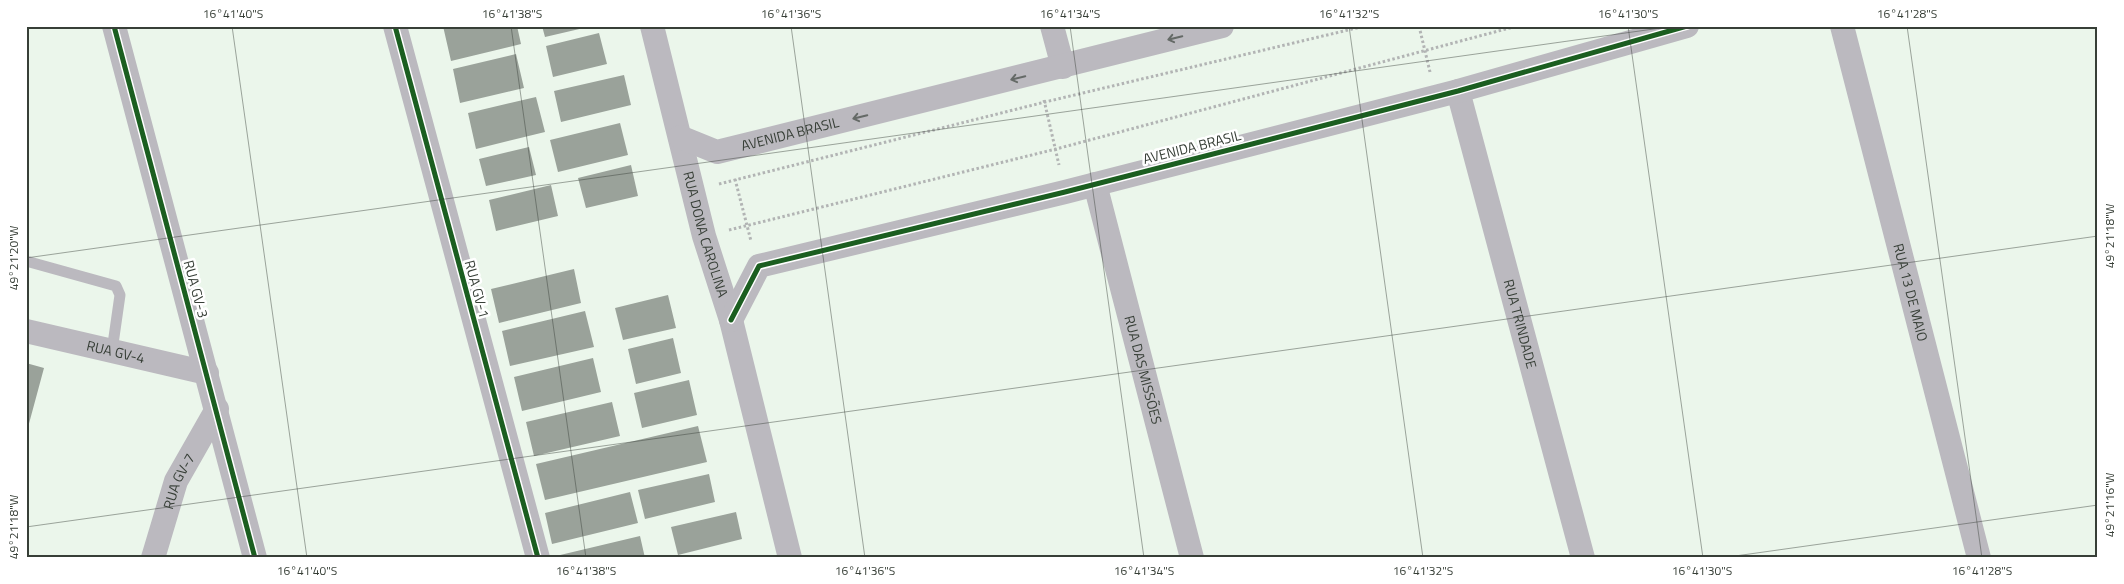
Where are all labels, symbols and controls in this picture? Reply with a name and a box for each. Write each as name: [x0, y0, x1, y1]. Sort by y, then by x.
text: 16°41'40"S: [203, 4, 263, 23]
text: 16°41'38"S: [482, 4, 542, 23]
text: 16°41'36"S: [761, 4, 821, 23]
text: 16°41'34"S: [1040, 4, 1100, 23]
text: 16°41'32"S: [1319, 4, 1379, 23]
text: 16°41'30"S: [1598, 4, 1658, 23]
text: 16°41'28"S: [1877, 4, 1937, 23]
one-way arrow: [1168, 34, 1184, 44]
one-way arrow: [1010, 74, 1026, 84]
street label: AVENIDA BRASIL: [739, 111, 841, 156]
one-way arrow: [852, 113, 868, 122]
street label: AVENIDA BRASIL: [1141, 124, 1243, 169]
street label: RUA DONA CAROLINA: [678, 169, 734, 300]
text: 49°21'18"W: [2100, 203, 2119, 268]
text: 49°21'20"W: [4, 225, 23, 290]
street label: RUA 13 DE MAIO: [1888, 241, 1934, 343]
street label: RUA GV-3: [179, 258, 214, 320]
street label: RUA GV-1: [460, 258, 495, 320]
street label: RUA TRINDADE: [1499, 277, 1543, 371]
street label: RUA DAS MISSÕES: [1119, 313, 1168, 426]
street label: RUA GV-4: [85, 334, 147, 368]
street label: RUA GV-7: [157, 449, 200, 512]
text: 49°21'16"W: [2100, 472, 2119, 537]
text: 49°21'18"W: [4, 494, 23, 559]
text: 16°41'40"S: [277, 561, 337, 580]
text: 16°41'38"S: [556, 561, 616, 580]
text: 16°41'36"S: [835, 561, 895, 580]
text: 16°41'34"S: [1114, 561, 1174, 580]
text: 16°41'32"S: [1393, 561, 1453, 580]
text: 16°41'30"S: [1672, 561, 1732, 580]
text: 16°41'28"S: [1952, 561, 2012, 580]

